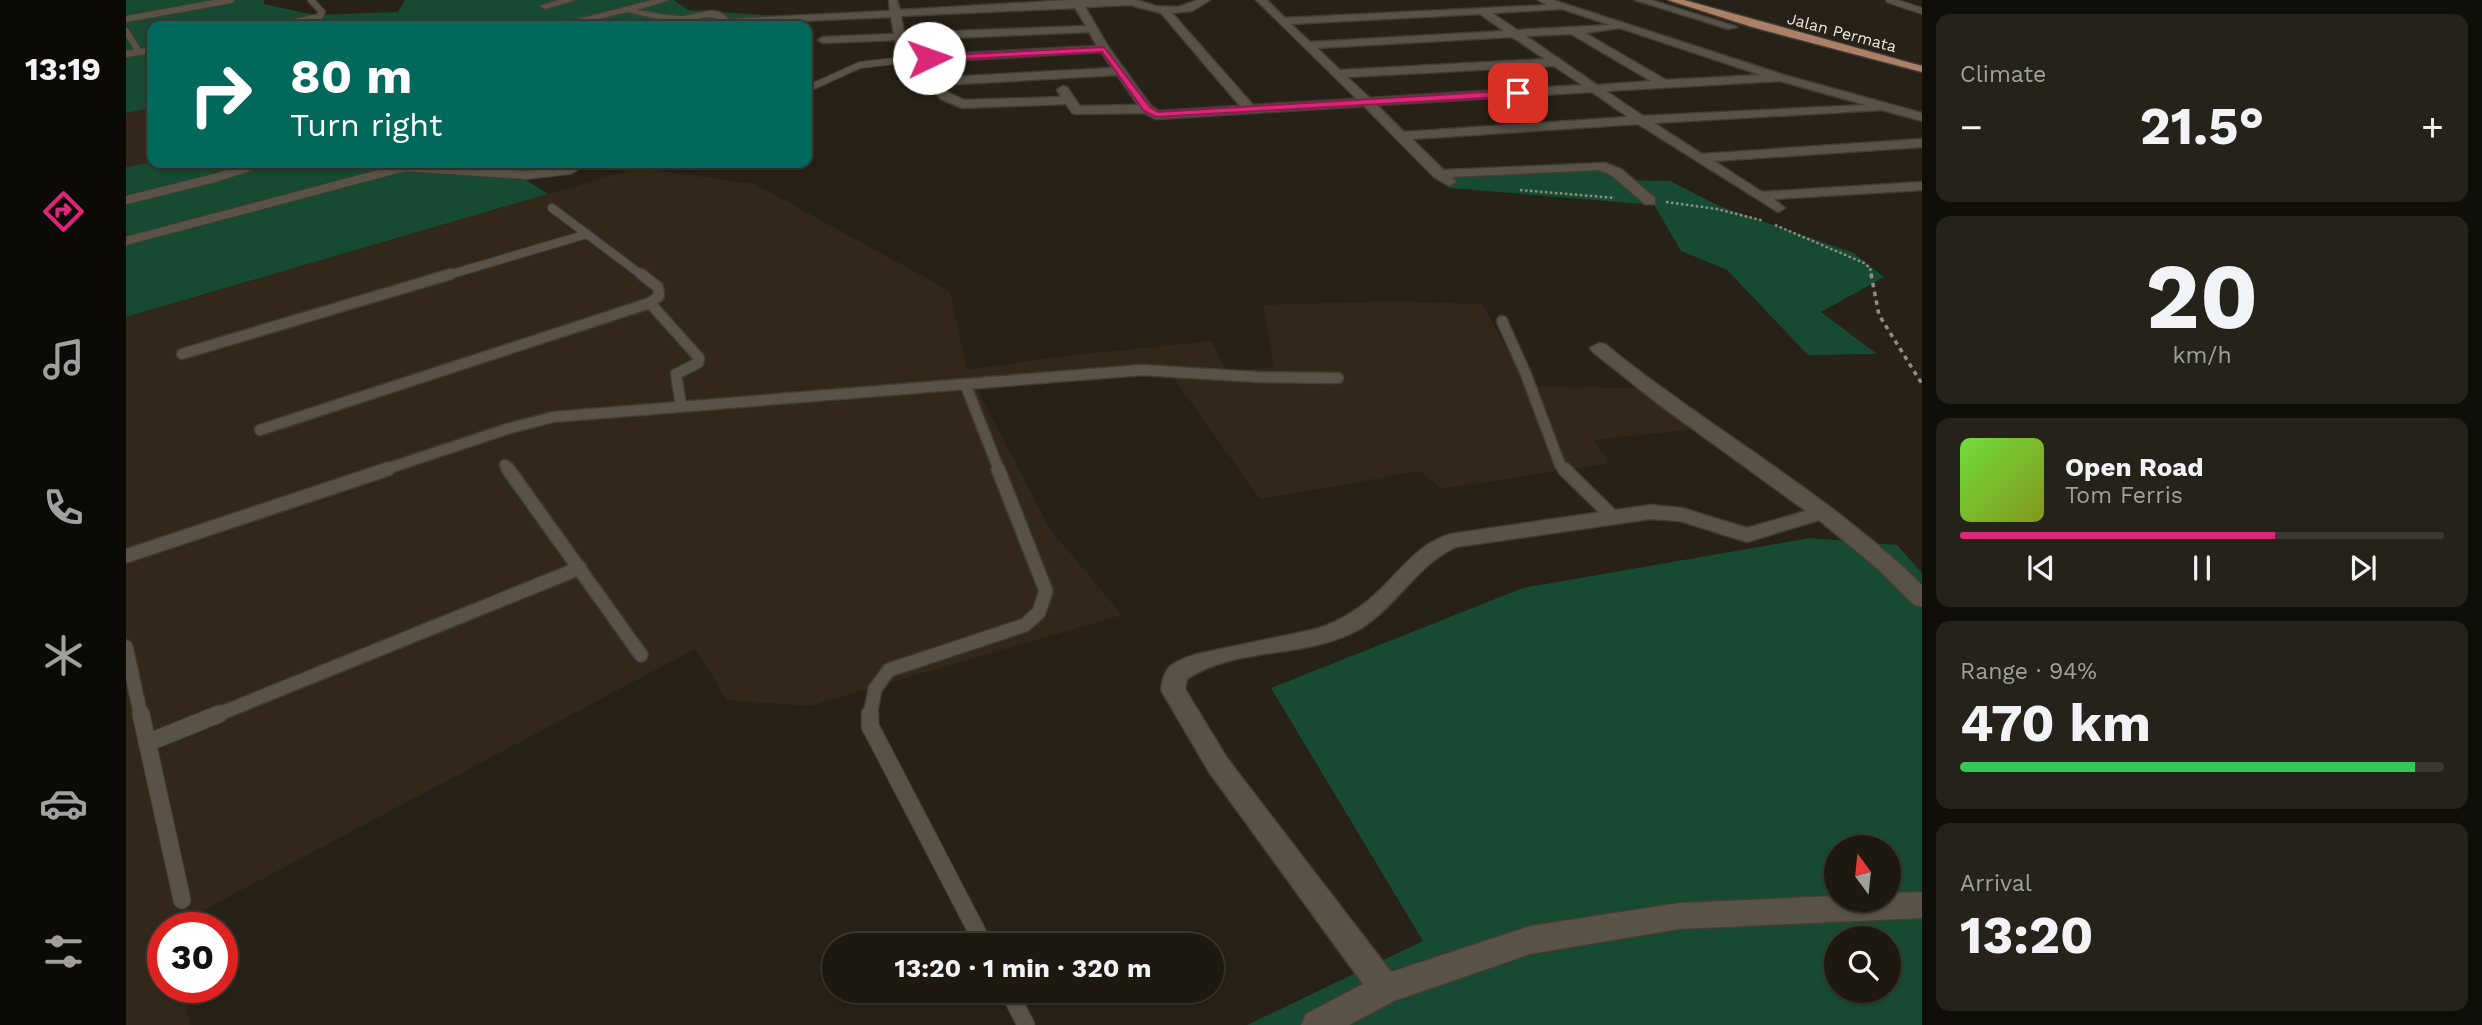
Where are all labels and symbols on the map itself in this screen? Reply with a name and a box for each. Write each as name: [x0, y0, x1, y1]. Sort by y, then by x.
street label: Jalan Permata: [1785, 9, 1899, 56]
position arrow: [892, 21, 966, 95]
pin: [1488, 63, 1548, 123]
north arrow: [1824, 835, 1900, 912]
speed limit sign: 30: [147, 912, 238, 1003]

